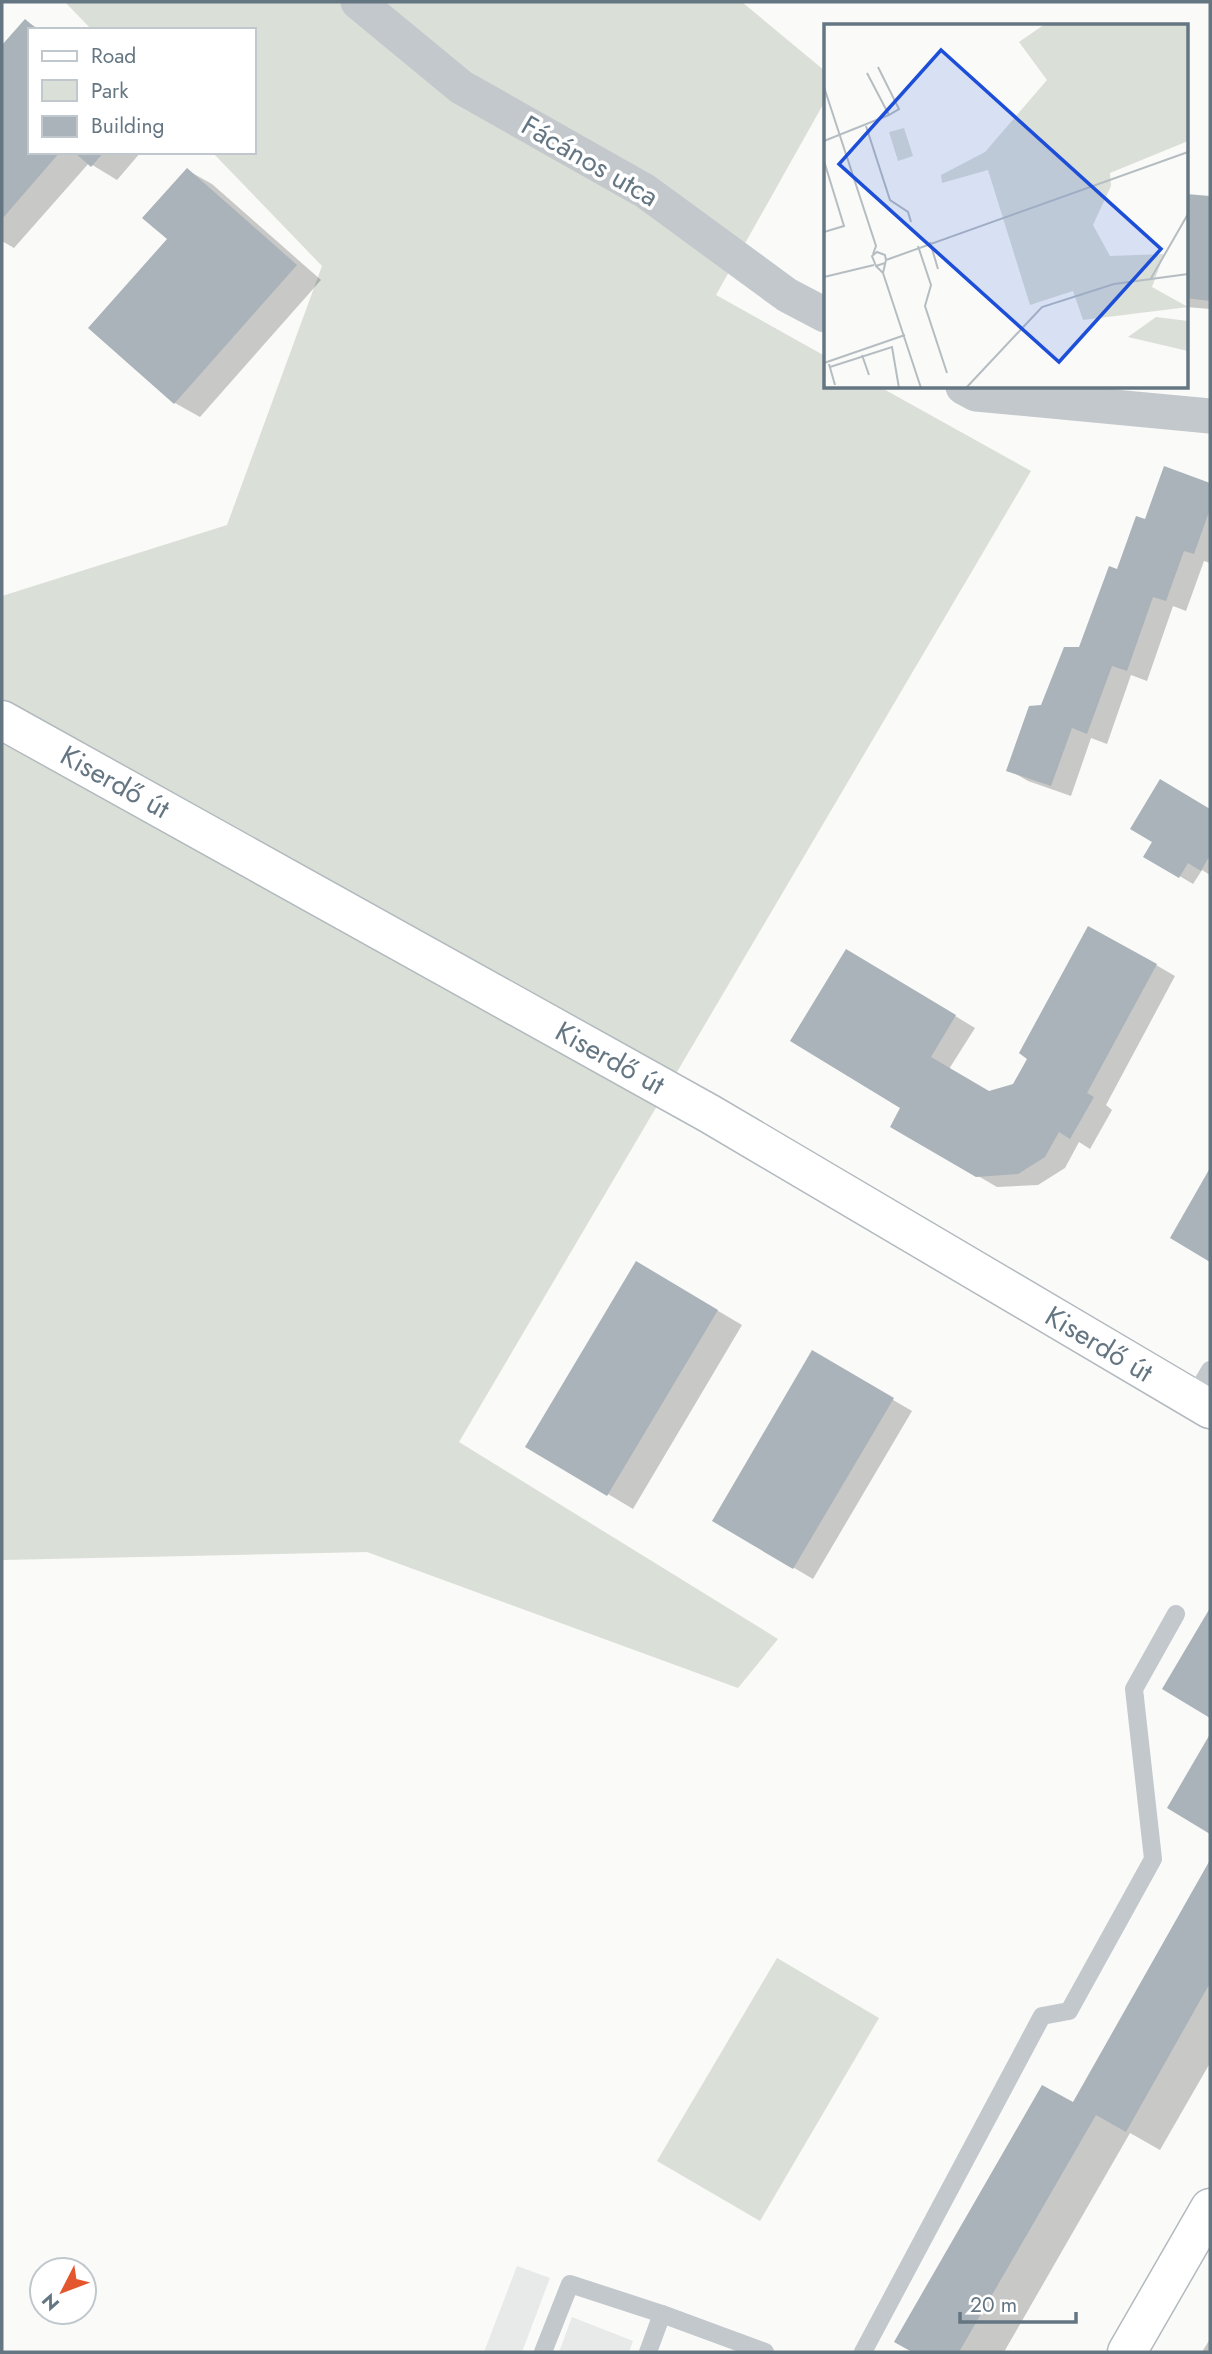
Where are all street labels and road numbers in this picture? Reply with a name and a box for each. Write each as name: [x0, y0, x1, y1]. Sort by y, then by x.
street label: Fácános utca: [514, 105, 666, 217]
street label: Kiserdő út: [53, 735, 177, 829]
street label: Kiserdő út: [548, 1011, 672, 1105]
street label: Kiserdő út: [1037, 1296, 1161, 1392]

